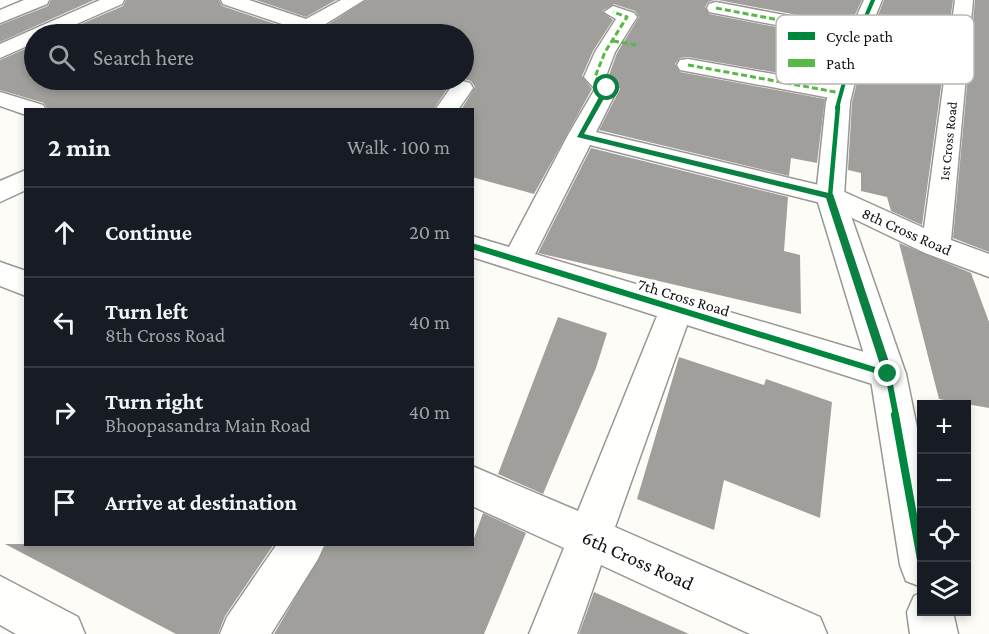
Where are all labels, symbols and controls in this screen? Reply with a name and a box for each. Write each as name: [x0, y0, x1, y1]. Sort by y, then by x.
legend: [776, 15, 974, 84]
search box: [24, 24, 474, 90]
text: Cycle path: [826, 28, 893, 46]
icon: search: [45, 41, 78, 74]
text: Search here: [93, 45, 194, 70]
text: Path: [826, 55, 856, 72]
route start: [593, 74, 619, 100]
street label: 1st Cross Road: [936, 100, 960, 181]
text: 2 min: [48, 133, 111, 162]
text: Walk · 100 m: [347, 136, 450, 158]
street label: 8th Cross Road: [859, 204, 955, 259]
icon: ahead: [48, 216, 81, 249]
text: Continue: [105, 220, 192, 245]
text: 20 m: [409, 221, 450, 243]
street label: 7th Cross Road: [636, 275, 732, 320]
text: Turn left: [105, 299, 188, 324]
icon: left: [48, 306, 81, 339]
text: 40 m: [409, 311, 450, 333]
text: 8th Cross Road: [105, 324, 225, 346]
route end: [874, 360, 900, 386]
text: Turn right: [105, 389, 203, 414]
icon: right: [48, 396, 81, 429]
map controls: [917, 400, 971, 616]
button: +: [917, 400, 971, 454]
text: 40 m: [409, 401, 450, 423]
text: Bhoopasandra Main Road: [105, 414, 311, 436]
button: −: [917, 454, 971, 508]
icon: arrive: [48, 486, 81, 519]
text: Arrive at destination: [105, 490, 297, 515]
button: locate: [917, 508, 971, 562]
street label: 6th Cross Road: [579, 526, 698, 595]
button: layers: [917, 562, 971, 616]

